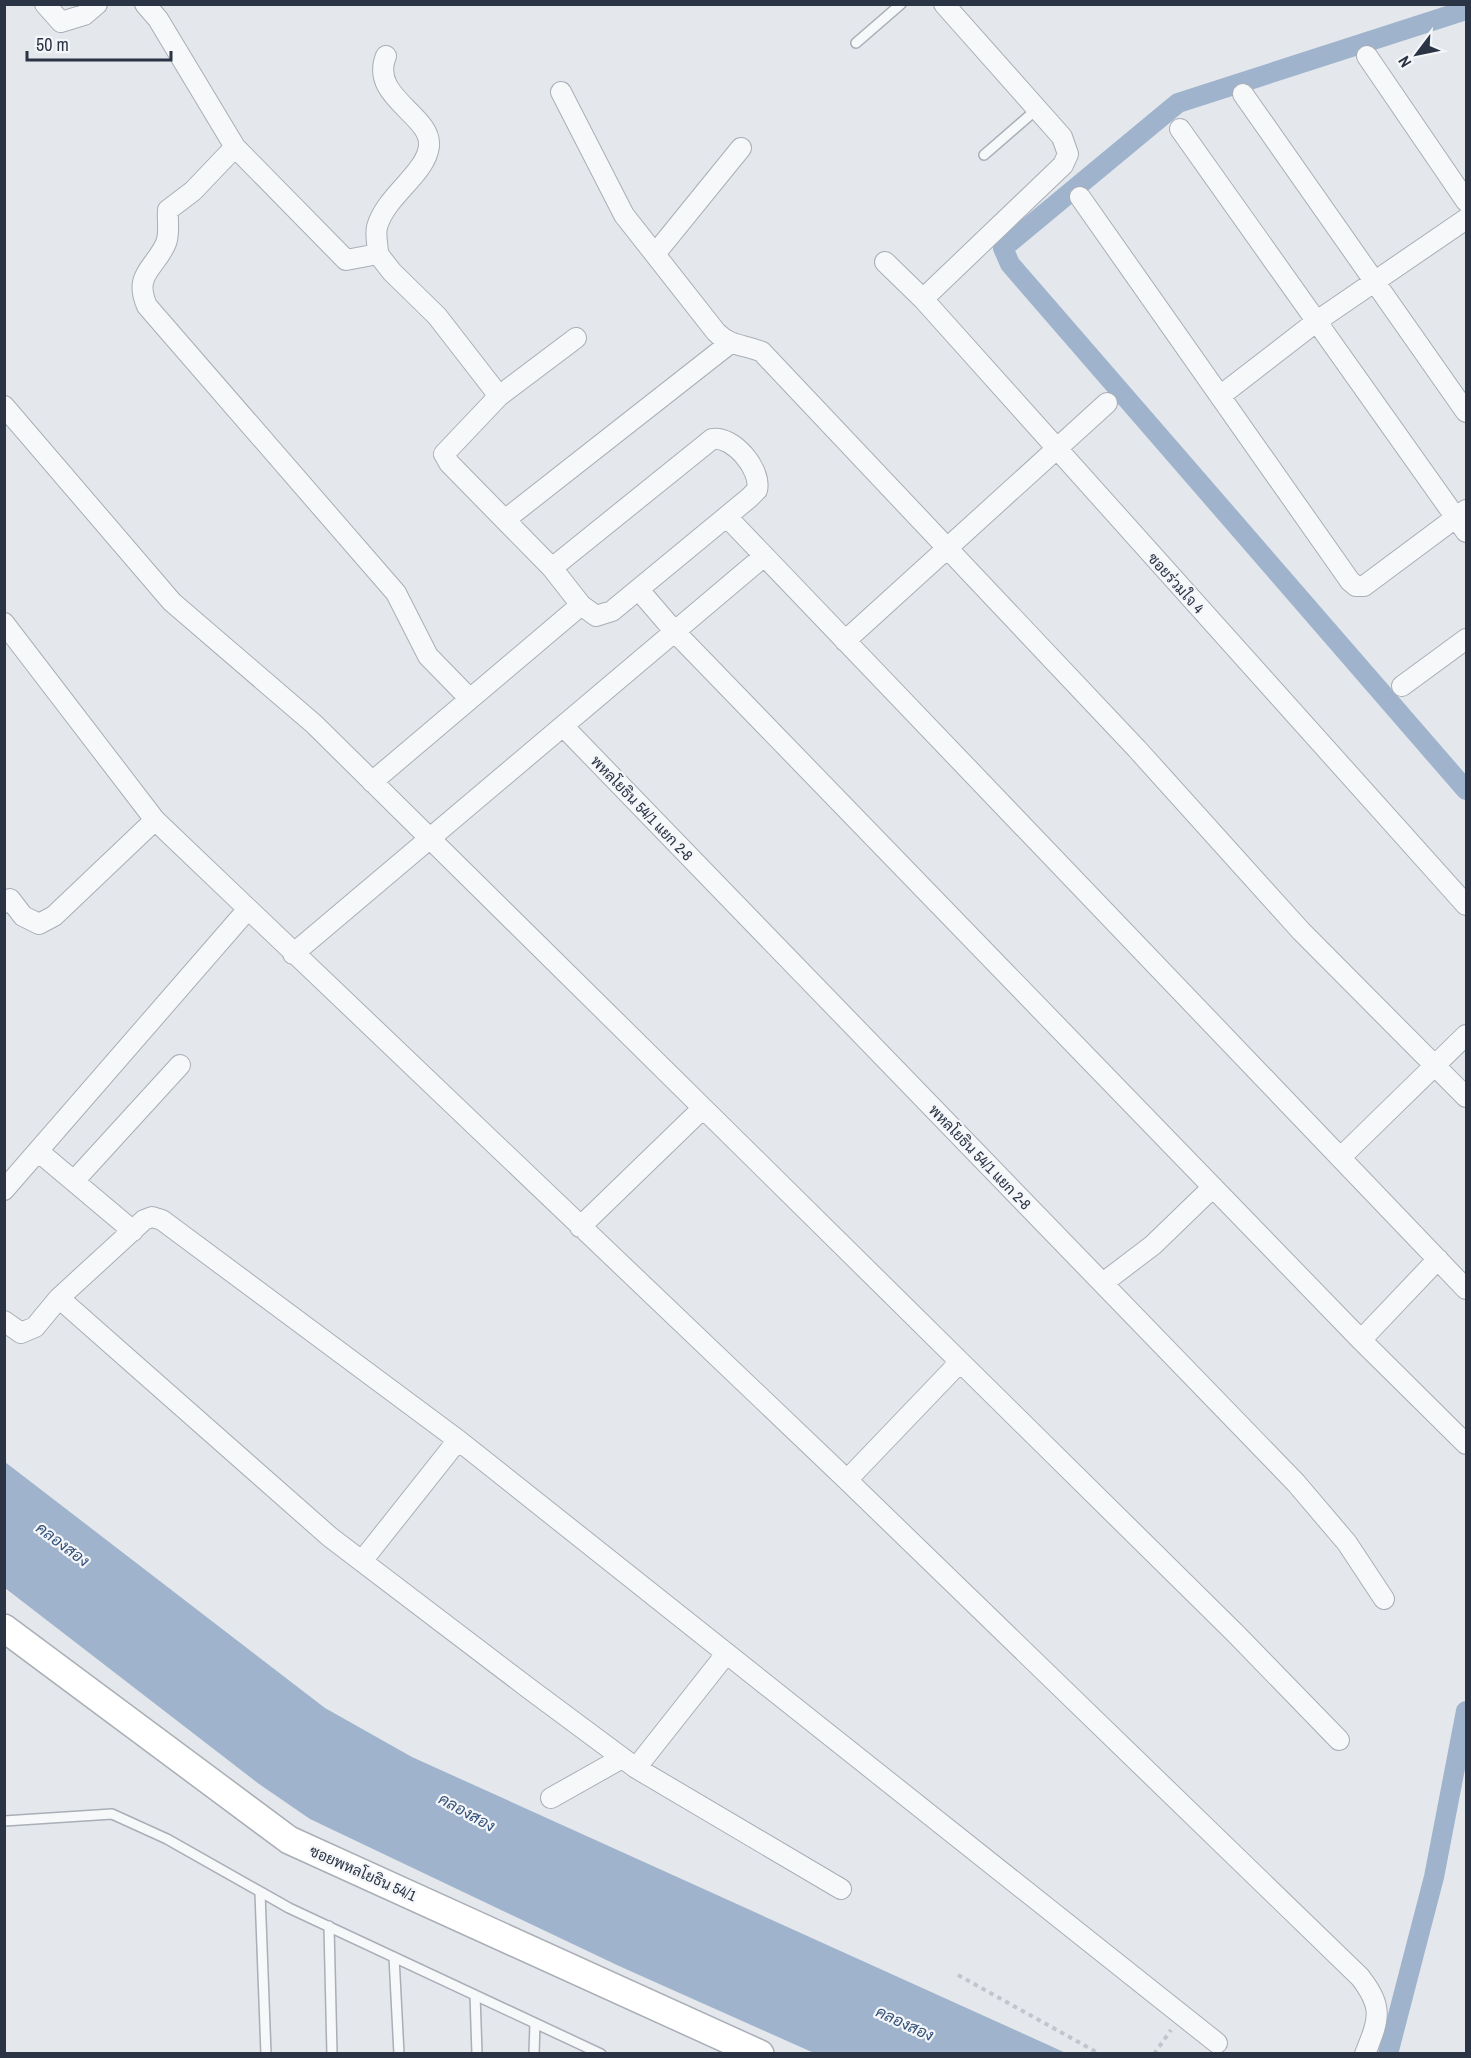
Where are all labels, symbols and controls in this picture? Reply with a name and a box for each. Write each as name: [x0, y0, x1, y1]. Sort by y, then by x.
scale bar: [27, 24, 171, 62]
north arrow: [1387, 24, 1447, 84]
text: 50 m: [36, 32, 69, 57]
text: N: [1392, 52, 1416, 72]
street label: ซอยร่วมใจ 4: [1143, 548, 1209, 618]
street label: พหลโยธิน 54/1 แยก 2-8: [586, 751, 698, 865]
street label: พหลโยธิน 54/1 แยก 2-8: [924, 1100, 1036, 1214]
water label: คลองสอง: [32, 1517, 94, 1571]
water label: คลองสอง: [435, 1787, 499, 1837]
street label: ซอยพหลโยธิน 54/1: [306, 1840, 420, 1906]
water label: คลองสอง: [872, 2000, 938, 2046]

